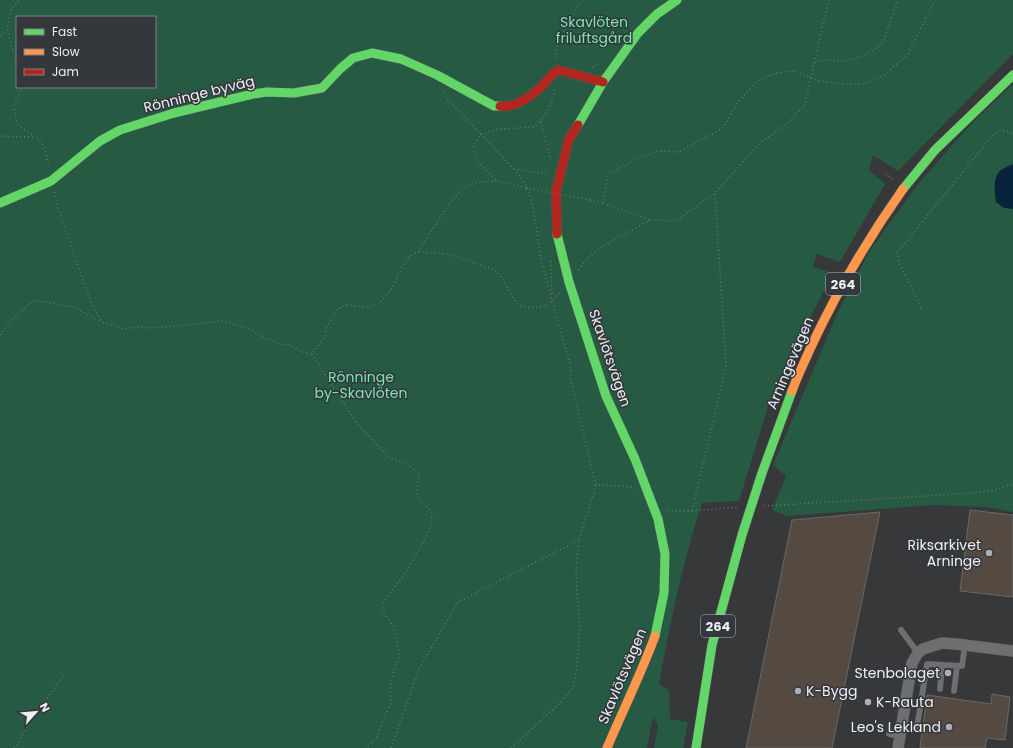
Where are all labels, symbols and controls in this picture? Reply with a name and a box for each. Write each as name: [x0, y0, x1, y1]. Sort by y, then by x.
park label: Skavlöten friluftsgård: [556, 12, 632, 48]
legend: [16, 16, 156, 88]
text: Fast: [52, 23, 77, 40]
text: Slow: [52, 43, 80, 60]
text: Jam: [52, 63, 79, 80]
street label: Rönninge byväg: [141, 71, 257, 117]
road number: 264: [826, 273, 860, 295]
street label: Skavlötsvägen: [584, 307, 636, 409]
street label: Arningevägen: [762, 314, 818, 412]
park label: Rönninge by-Skavlöten: [315, 367, 407, 403]
place label: Riksarkivet Arninge: [908, 535, 981, 571]
marker: Riksarkivet Arninge: [984, 548, 994, 558]
road number: 264: [701, 615, 735, 637]
street label: Skavlötsvägen: [593, 625, 651, 727]
place label: Stenbolaget: [854, 663, 940, 683]
marker: Stenbolaget: [943, 668, 953, 678]
place label: K-Bygg: [806, 681, 858, 701]
marker: K-Bygg: [793, 686, 803, 696]
north arrow: [16, 692, 56, 732]
place label: K-Rauta: [876, 692, 934, 712]
marker: K-Rauta: [863, 697, 873, 707]
text: N: [36, 700, 54, 715]
place label: Leo's Lekland: [851, 717, 941, 737]
marker: Leo's Lekland: [944, 722, 954, 732]

